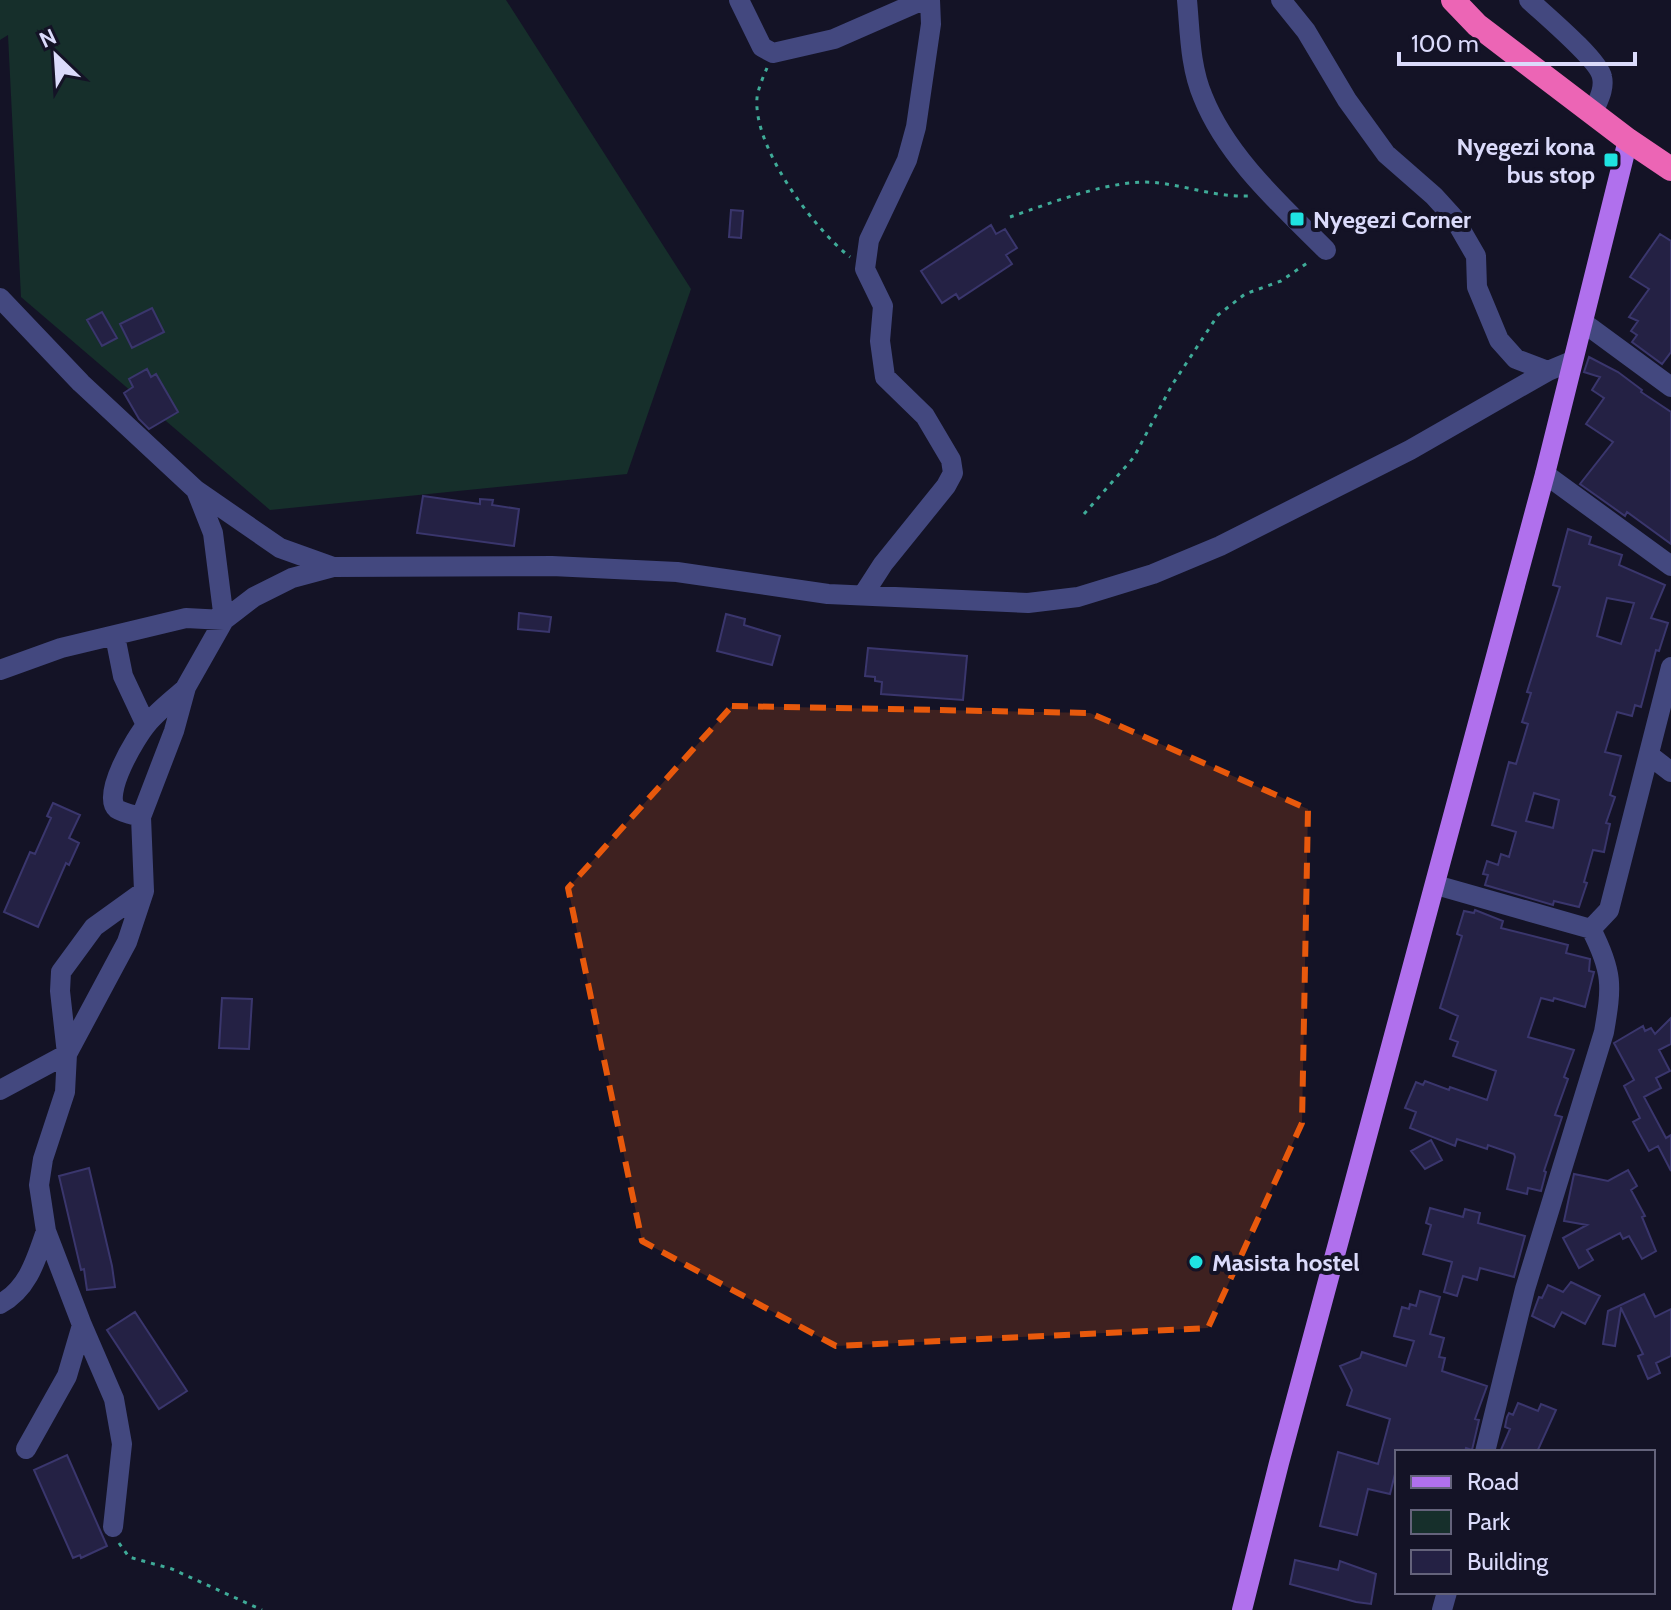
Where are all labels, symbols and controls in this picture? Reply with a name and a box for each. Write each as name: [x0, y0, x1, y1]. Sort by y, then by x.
north arrow: [16, 16, 96, 96]
scale bar: [1399, 16, 1635, 66]
text: N: [35, 23, 61, 54]
text: 100 m: [1411, 29, 1479, 58]
place label: Nyegezi kona bus stop: [1456, 132, 1595, 189]
marker: Nyegezi kona bus stop: [1602, 151, 1620, 169]
place label: Nyegezi Corner: [1313, 205, 1471, 234]
marker: Nyegezi Corner: [1288, 210, 1306, 228]
place label: Masista hostel: [1212, 1248, 1359, 1277]
marker: Masista hostel: [1187, 1253, 1205, 1271]
legend: [1395, 1450, 1655, 1594]
text: Road: [1467, 1467, 1519, 1496]
text: Park: [1467, 1507, 1510, 1536]
text: Building: [1467, 1547, 1549, 1576]

